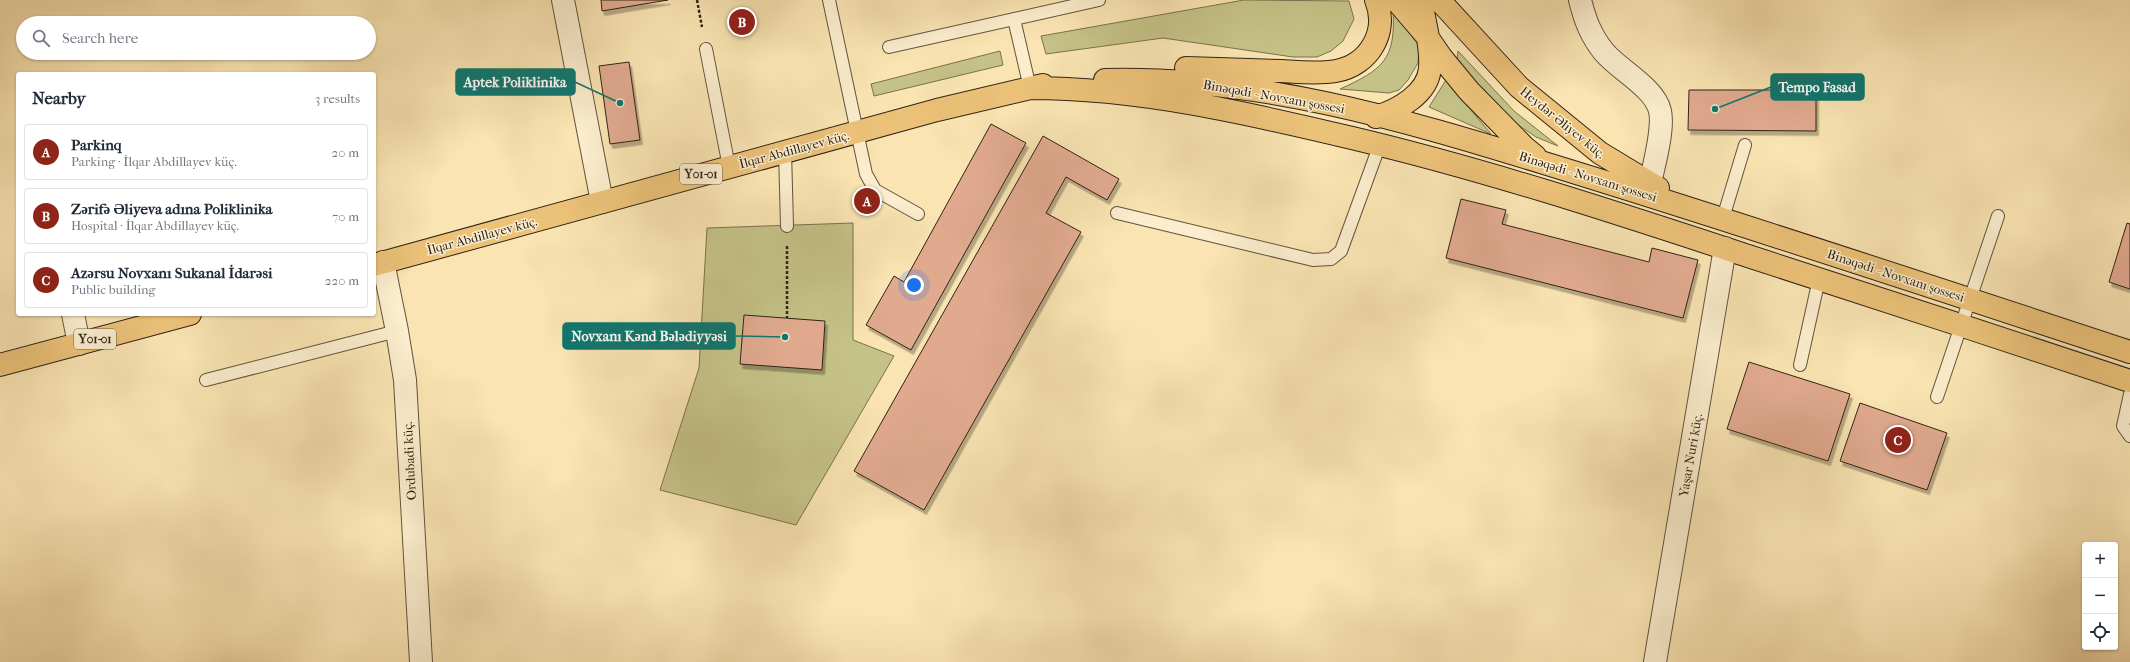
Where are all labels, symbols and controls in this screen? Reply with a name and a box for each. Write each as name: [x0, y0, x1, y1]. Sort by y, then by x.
pin: B: [729, 7, 755, 37]
search box: [16, 16, 376, 60]
icon: search: [30, 27, 52, 49]
text: Search here: [62, 29, 138, 47]
callout: Aptek Poliklinika: [456, 69, 575, 95]
text: Aptek Poliklinika: [462, 74, 567, 91]
callout: Tempo Fasad: [1771, 74, 1864, 100]
street label: Binəqədi - Novxanı şossesi: [1202, 77, 1346, 117]
text: Tempo Fasad: [1777, 79, 1857, 96]
street label: Heydər Əliyev küç.: [1516, 83, 1608, 162]
text: Nearby: [32, 88, 86, 108]
text: 3 results: [315, 91, 360, 106]
street label: İlqar Abdillayev küç.: [737, 128, 851, 172]
text: Parkinq: [71, 136, 122, 154]
text: A: [42, 145, 50, 160]
text: 20 m: [332, 145, 359, 160]
street label: Binəqədi - Novxanı şossesi: [1517, 148, 1659, 206]
text: Parking · İlqar Abdillayev küç.: [71, 154, 237, 169]
road number: Y01-01: [680, 164, 722, 184]
pin: A: [854, 186, 880, 216]
text: Zərifə Əliyeva adına Poliklinika: [71, 200, 273, 218]
text: B: [42, 209, 50, 224]
text: 70 m: [332, 209, 359, 224]
street label: İlqar Abdillayev küç.: [425, 214, 539, 258]
text: Hospital · İlqar Abdillayev küç.: [71, 218, 239, 233]
street label: Binəqədi - Novxanı şossesi: [1825, 246, 1967, 306]
text: Azərsu Novxanı Sukanal İdarəsi: [71, 264, 273, 282]
text: C: [42, 273, 50, 288]
text: 220 m: [325, 273, 359, 288]
your location: [904, 275, 924, 295]
text: Public building: [71, 282, 156, 297]
callout: Novxanı Kənd Bələdiyyəsi: [563, 323, 735, 349]
text: Novxanı Kənd Bələdiyyəsi: [571, 328, 728, 345]
road number: Y01-01: [74, 329, 116, 349]
street label: Yaşar Nuri küç.: [1676, 412, 1706, 499]
street label: Ordubadi küç.: [400, 421, 420, 501]
pin: C: [1885, 425, 1911, 455]
map controls: [2082, 542, 2118, 650]
button: +: [2082, 542, 2118, 578]
button: −: [2082, 578, 2118, 614]
button: locate: [2082, 614, 2118, 650]

